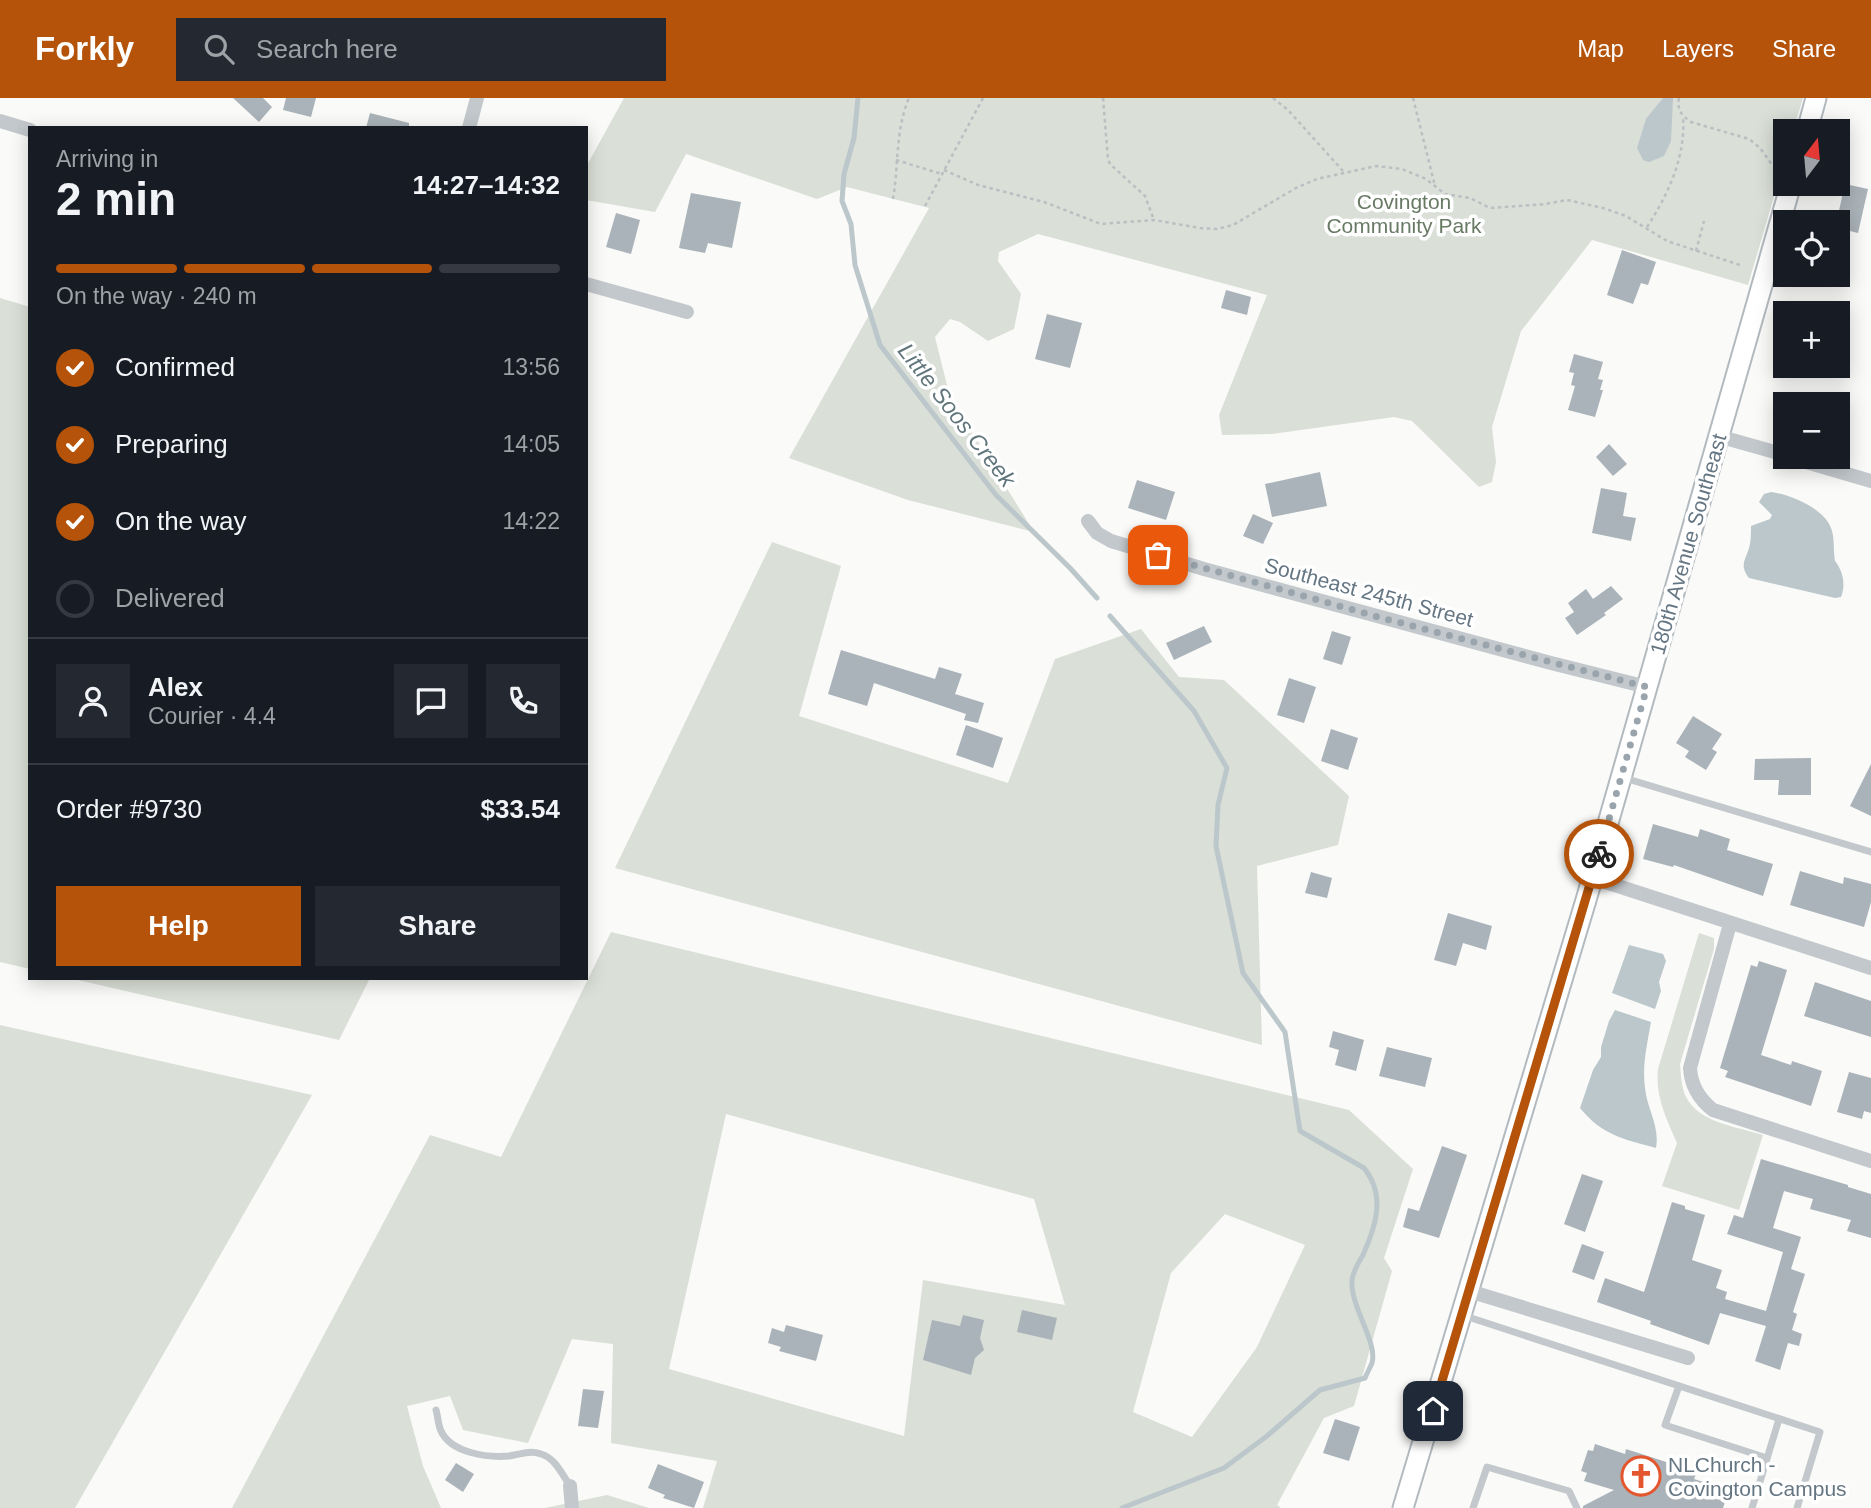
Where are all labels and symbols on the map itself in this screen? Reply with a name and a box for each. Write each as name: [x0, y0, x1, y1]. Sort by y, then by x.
north arrow: [1773, 119, 1850, 196]
park label: Covington Community Park: [1326, 190, 1482, 237]
water label: Little Soos Creek: [893, 338, 1022, 493]
street label: 180th Avenue Southeast: [1645, 431, 1731, 657]
pin: [1128, 525, 1188, 585]
street label: Southeast 245th Street: [1262, 553, 1476, 631]
courier: [1564, 819, 1634, 889]
pin: [1403, 1381, 1463, 1441]
place label: NLChurch - Covington Campus: [1668, 1453, 1847, 1500]
church icon: NLChurch - Covington Campus: [1620, 1455, 1662, 1497]

